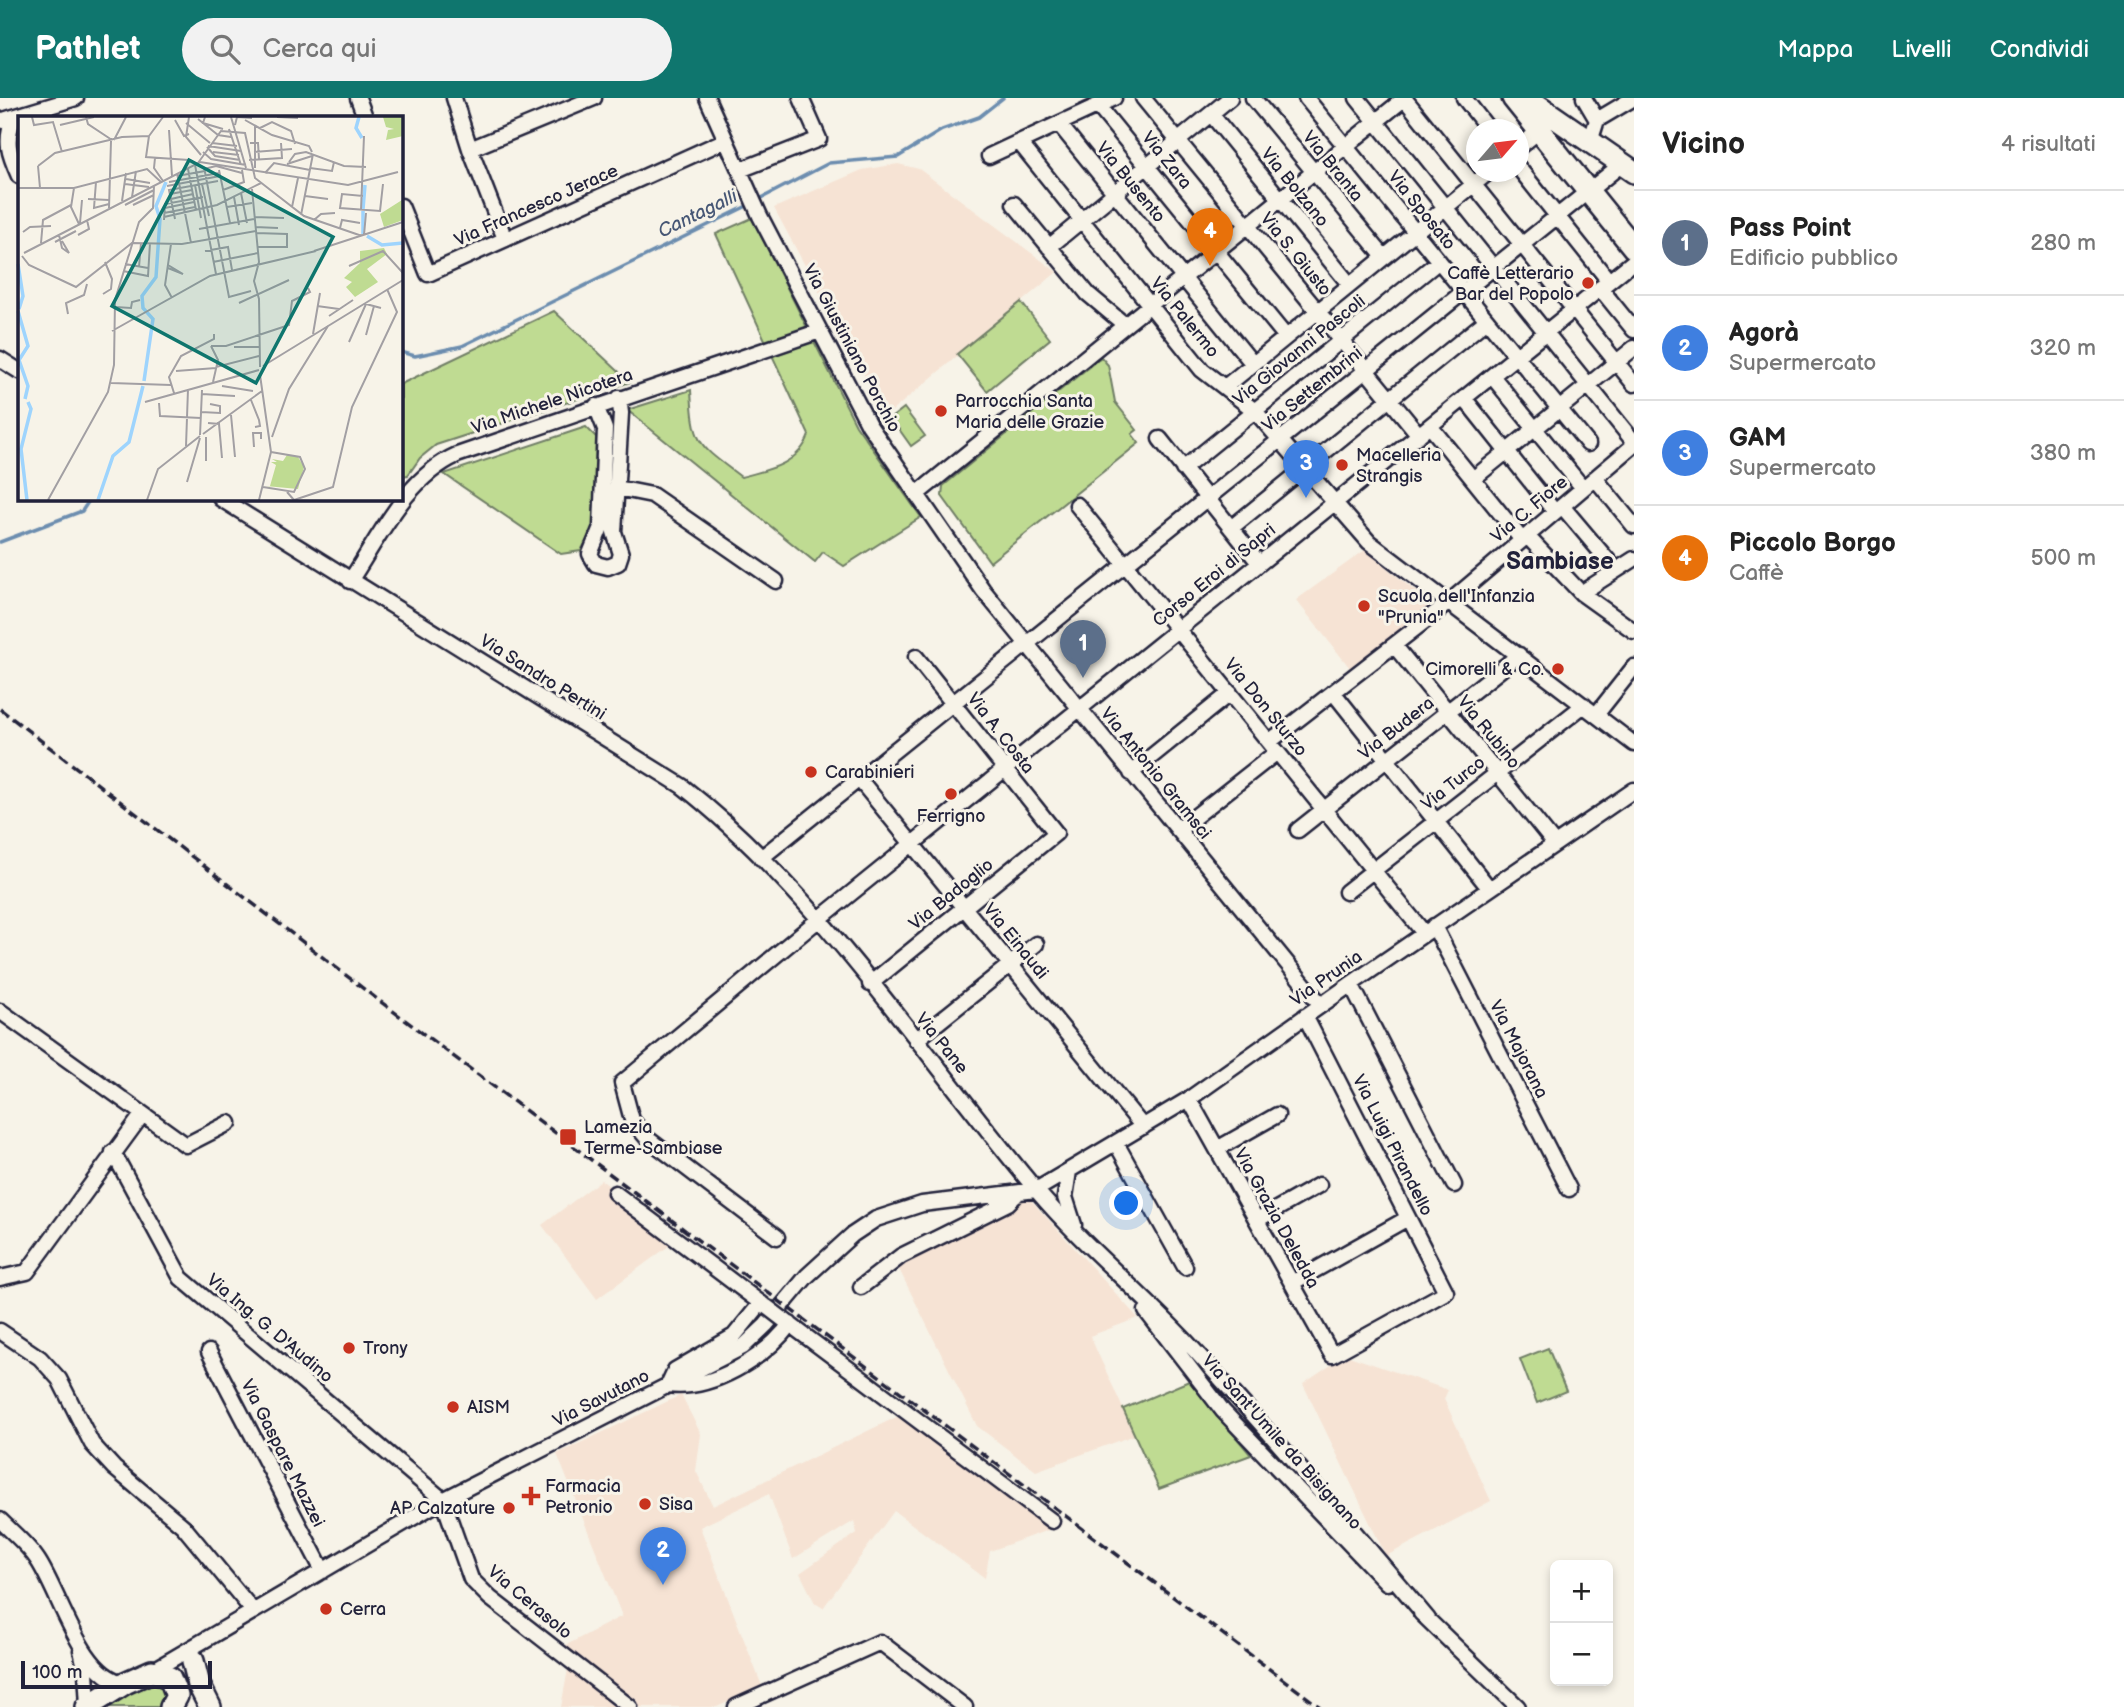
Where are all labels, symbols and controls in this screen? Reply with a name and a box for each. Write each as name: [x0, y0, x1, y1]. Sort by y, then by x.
search box: [182, 18, 672, 81]
text: Pathlet: [35, 29, 140, 69]
icon: search: [206, 30, 244, 68]
text: Cerca qui: [262, 34, 377, 65]
text: Mappa: [1778, 35, 1853, 64]
text: Livelli: [1891, 35, 1952, 64]
text: Condividi: [1990, 35, 2089, 64]
inset map: [18, 116, 402, 500]
north arrow: [1466, 119, 1529, 182]
text: Vicino: [1662, 126, 1745, 162]
street label: Via Zara: [1137, 127, 1196, 193]
street label: Via Branta: [1298, 127, 1367, 206]
text: 4 risultati: [2001, 130, 2096, 158]
street label: Via Busento: [1092, 138, 1170, 227]
street label: Via Bolzano: [1256, 143, 1333, 231]
street label: Via Francesco Jerace: [451, 160, 621, 251]
street label: Via Sposato: [1383, 166, 1460, 254]
water label: Cantagalli: [654, 185, 742, 243]
pin: 4: [1187, 208, 1233, 266]
street label: Via S. Giusto: [1256, 209, 1336, 300]
text: Pass Point: [1729, 213, 1851, 244]
text: 1: [1680, 229, 1690, 257]
text: 280 m: [2030, 229, 2096, 257]
text: Edificio pubblico: [1729, 244, 1898, 272]
street label: Via Giustiniano Porchio: [798, 261, 905, 436]
place label: Caffè Letterario Bar del Popolo: [1447, 263, 1574, 305]
street label: Via Palermo: [1146, 273, 1223, 362]
marker: Caffè Letterario Bar del Popolo: [1580, 275, 1596, 291]
street label: Via Giovanni Pascoli: [1229, 291, 1370, 410]
text: Agorà: [1729, 318, 1799, 349]
text: 2: [1678, 334, 1692, 362]
text: 320 m: [2030, 334, 2096, 362]
street label: Via Settembrini: [1258, 343, 1367, 436]
text: Supermercato: [1729, 349, 1876, 377]
street label: Via Michele Nicotera: [469, 364, 636, 439]
place label: Parrocchia Santa Maria delle Grazie: [955, 391, 1105, 433]
marker: Parrocchia Santa Maria delle Grazie: [933, 403, 949, 419]
text: GAM: [1729, 423, 1786, 454]
text: 3: [1678, 439, 1692, 467]
text: 380 m: [2030, 439, 2096, 467]
pin: 3: [1283, 440, 1329, 498]
place label: Macelleria Strangis: [1356, 445, 1441, 487]
text: Supermercato: [1729, 454, 1876, 482]
marker: Macelleria Strangis: [1334, 457, 1350, 473]
street label: Via C. Fiore: [1487, 471, 1572, 547]
street label: Corso Eroi di Sapri: [1149, 519, 1280, 631]
text: Piccolo Borgo: [1729, 528, 1896, 559]
text: 4: [1678, 544, 1692, 572]
text: 500 m: [2031, 544, 2096, 572]
district label: Sambiase: [1506, 547, 1614, 576]
text: Caffè: [1729, 559, 1784, 587]
place label: Scuola dell'Infanzia "Prunia": [1378, 586, 1535, 628]
marker: Scuola dell'Infanzia "Prunia": [1356, 598, 1372, 614]
pin: 1: [1060, 620, 1106, 678]
street label: Via Sandro Pertini: [476, 630, 610, 725]
street label: Via Don Sturzo: [1220, 654, 1312, 761]
place label: Cimorelli & Co.: [1425, 659, 1544, 680]
marker: Cimorelli & Co.: [1550, 661, 1566, 677]
street label: Via A. Costa: [963, 689, 1039, 778]
street label: Via Budera: [1354, 692, 1438, 764]
street label: Via Rubino: [1453, 692, 1524, 773]
street label: Via Antonio Gramsci: [1096, 703, 1215, 843]
street label: Via Turco: [1417, 752, 1489, 815]
place label: Carabinieri: [825, 762, 914, 783]
marker: Carabinieri: [803, 764, 819, 780]
marker: Ferrigno: [943, 786, 959, 802]
place label: Ferrigno: [917, 806, 985, 827]
street label: Via Badoglio: [905, 854, 998, 935]
street label: Via Einaudi: [979, 899, 1053, 983]
street label: Via Prunia: [1286, 946, 1366, 1011]
street label: Via Majorana: [1485, 997, 1552, 1102]
street label: Via Pane: [911, 1009, 973, 1078]
street label: Via Luigi Pirandello: [1348, 1071, 1437, 1219]
place label: Lamezia Terme-Sambiase: [584, 1117, 723, 1159]
marker: Lamezia Terme-Sambiase: [558, 1127, 578, 1147]
street label: Via Grazia Deledda: [1229, 1144, 1324, 1292]
your location: [1109, 1186, 1143, 1220]
street label: Via Ing. G. D'Audino: [202, 1269, 337, 1387]
place label: Trony: [363, 1338, 408, 1359]
marker: Trony: [341, 1340, 357, 1356]
street label: Via Sant'Umile da Bisignano: [1197, 1350, 1366, 1534]
street label: Via Savutano: [550, 1365, 653, 1432]
street label: Via Gaspare Mazzei: [236, 1376, 329, 1531]
place label: AISM: [467, 1397, 510, 1418]
marker: AISM: [445, 1399, 461, 1415]
place label: Farmacia Petronio: [545, 1476, 621, 1518]
marker: Farmacia Petronio: [523, 1488, 539, 1504]
place label: Sisa: [659, 1494, 693, 1515]
marker: Sisa: [637, 1496, 653, 1512]
place label: AP Calzature: [390, 1498, 495, 1519]
marker: AP Calzature: [501, 1500, 517, 1516]
pin: 2: [640, 1527, 686, 1585]
map controls: [1550, 1560, 1613, 1686]
button: +: [1550, 1560, 1613, 1623]
street label: Via Cerasolo: [483, 1561, 576, 1644]
place label: Cerra: [340, 1599, 386, 1620]
marker: Cerra: [318, 1601, 334, 1617]
button: −: [1550, 1623, 1613, 1686]
scale bar: [21, 1658, 212, 1690]
text: 100 m: [32, 1661, 83, 1684]

